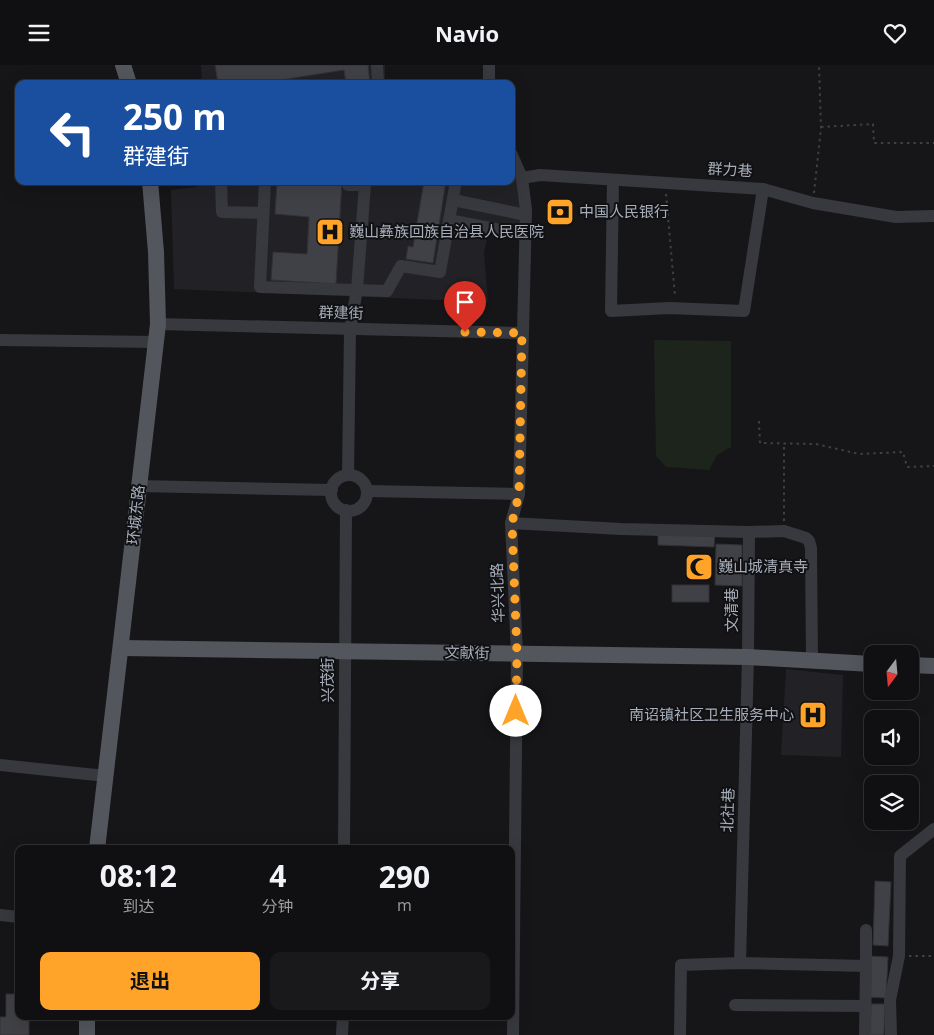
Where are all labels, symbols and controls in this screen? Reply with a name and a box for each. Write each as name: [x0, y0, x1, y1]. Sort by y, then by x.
text: Navio: [435, 18, 499, 48]
icon: menu: [25, 19, 53, 47]
icon: heart: [881, 19, 909, 47]
text: 250 m: [123, 93, 227, 140]
icon: left: [40, 100, 105, 165]
text: 群建街: [123, 140, 189, 170]
street label: 群力巷: [707, 158, 753, 180]
bank icon: 中国人民银行: [545, 197, 575, 227]
place label: 中国人民银行: [579, 201, 669, 221]
hospital icon: 巍山彝族回族自治县人民医院: [315, 217, 345, 247]
place label: 巍山彝族回族自治县人民医院: [349, 221, 544, 241]
pin: [444, 281, 486, 332]
icon: arrive: [451, 288, 479, 316]
street label: 群建街: [318, 302, 364, 322]
street label: 环城东路: [122, 484, 148, 546]
mosque icon: 巍山城清真寺: [684, 552, 714, 582]
place label: 巍山城清真寺: [718, 556, 808, 576]
street label: 华兴北路: [486, 563, 508, 623]
street label: 文清巷: [721, 587, 741, 633]
street label: 文献街: [444, 642, 490, 662]
north arrow: [864, 645, 919, 700]
map controls: [864, 645, 919, 830]
street label: 兴茂街: [317, 657, 337, 703]
position arrow: [489, 684, 541, 736]
hospital icon: 南诏镇社区卫生服务中心: [798, 700, 828, 730]
place label: 南诏镇社区卫生服务中心: [629, 704, 794, 724]
button: sound: [864, 710, 919, 765]
button: layers: [864, 775, 919, 830]
street label: 北社巷: [716, 787, 738, 833]
text: 08:12: [100, 855, 177, 896]
text: 4: [269, 855, 286, 896]
text: 290: [379, 856, 430, 897]
text: m: [397, 894, 412, 916]
text: 到达: [122, 895, 154, 917]
text: 分钟: [262, 895, 294, 917]
button: 退出: [40, 952, 260, 1010]
button: 分享: [270, 952, 490, 1010]

